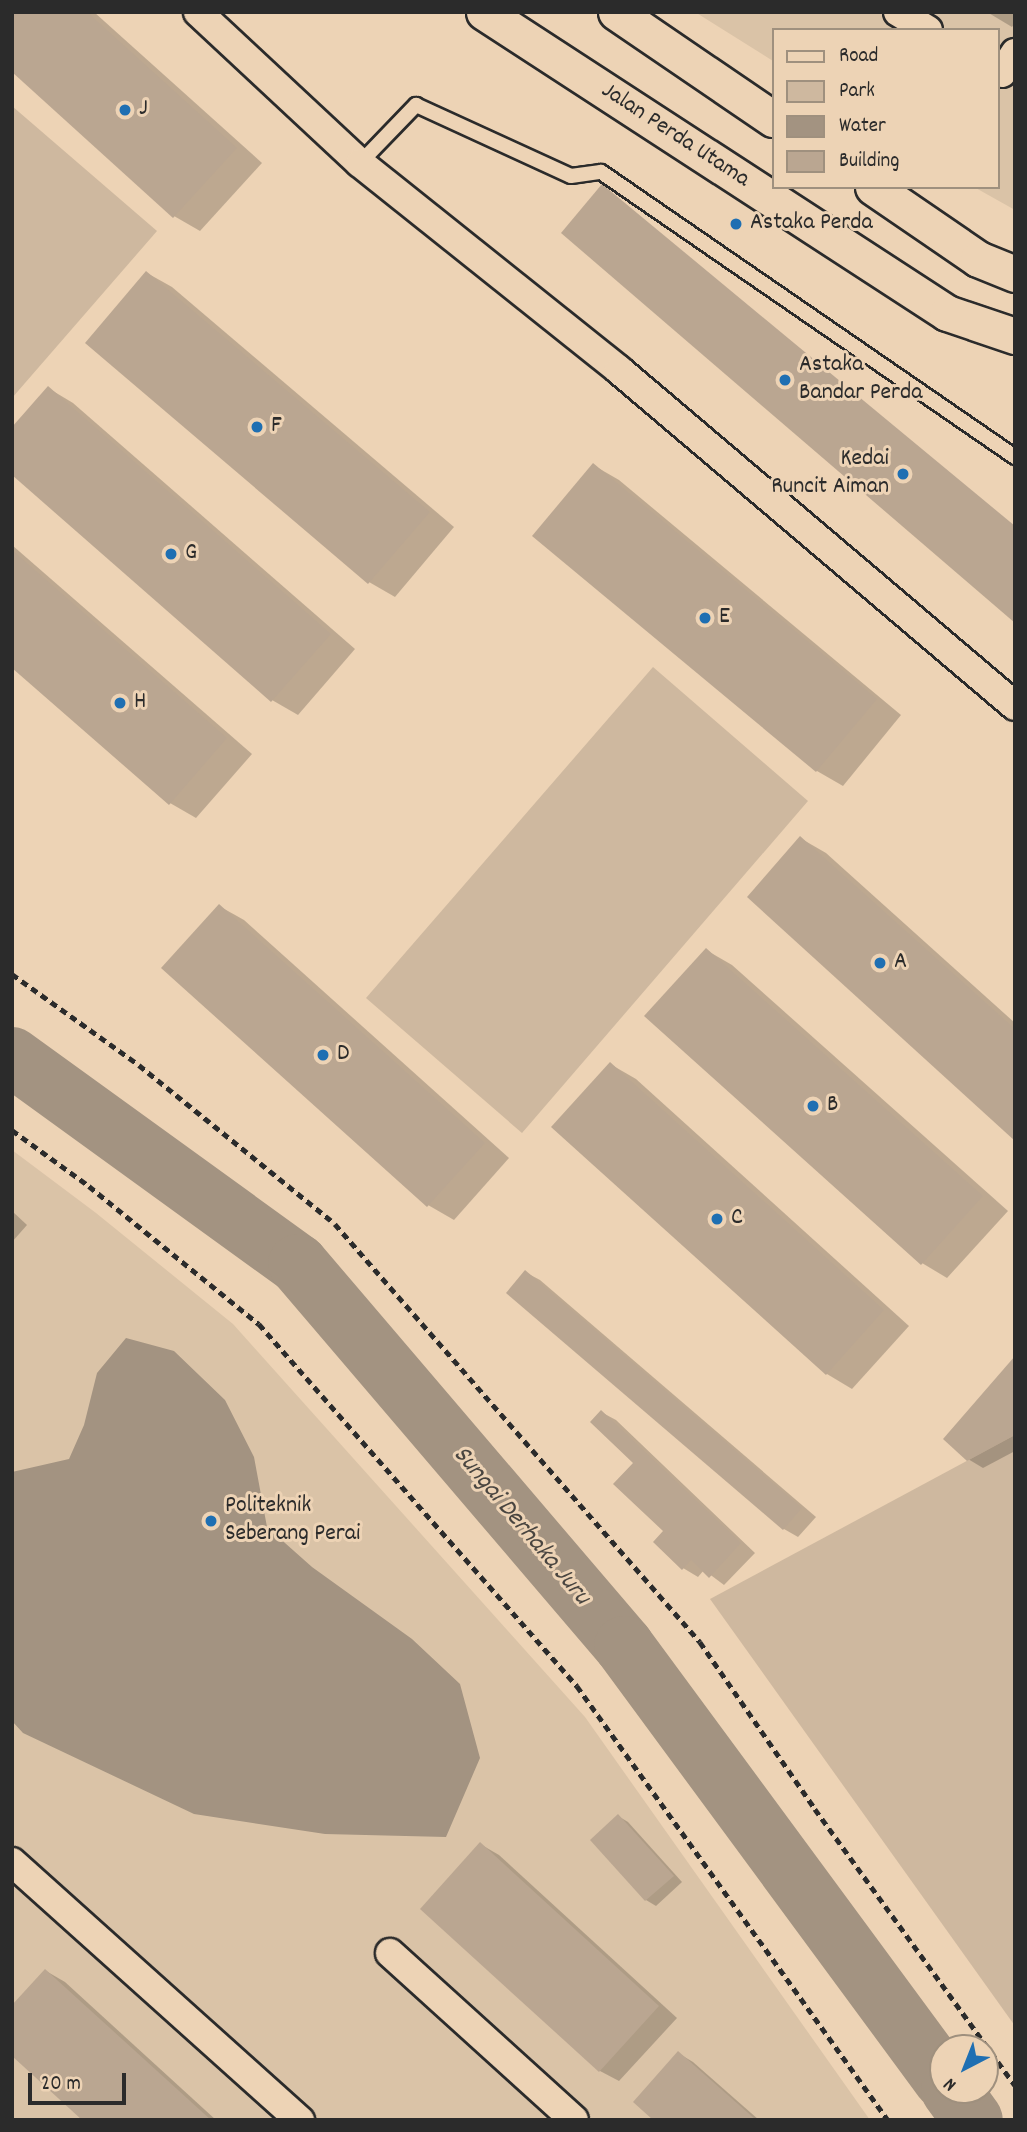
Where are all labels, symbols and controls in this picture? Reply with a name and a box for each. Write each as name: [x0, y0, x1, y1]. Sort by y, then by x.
legend: [772, 28, 999, 189]
text: Road: [839, 42, 878, 72]
street label: Jalan Perda Utama: [595, 77, 755, 195]
text: Park: [839, 77, 875, 107]
place label: J: [139, 96, 148, 124]
marker: J: [117, 102, 133, 118]
text: Water: [839, 112, 886, 142]
text: Building: [839, 147, 899, 177]
place label: Astaka Perda: [750, 210, 873, 238]
marker: Astaka Perda: [728, 216, 744, 232]
place label: Astaka Bandar Perda: [799, 352, 923, 408]
marker: Astaka Bandar Perda: [777, 372, 793, 388]
place label: F: [271, 413, 282, 441]
marker: F: [249, 419, 265, 435]
place label: Kedai Runcit Aiman: [771, 446, 889, 502]
marker: Kedai Runcit Aiman: [895, 466, 911, 482]
place label: G: [185, 540, 197, 568]
marker: G: [163, 546, 179, 562]
place label: E: [719, 604, 730, 632]
marker: E: [697, 610, 713, 626]
place label: H: [134, 689, 146, 717]
marker: H: [112, 695, 128, 711]
place label: A: [894, 949, 907, 977]
marker: A: [872, 955, 888, 971]
place label: D: [337, 1041, 349, 1069]
marker: D: [315, 1047, 331, 1063]
place label: B: [827, 1092, 838, 1120]
marker: B: [805, 1098, 821, 1114]
place label: C: [731, 1205, 743, 1233]
marker: C: [709, 1211, 725, 1227]
water label: Sungai Derhaka Juru: [445, 1440, 597, 1612]
place label: Politeknik Seberang Perai: [225, 1493, 360, 1549]
marker: Politeknik Seberang Perai: [203, 1513, 219, 1529]
north arrow: [929, 2034, 999, 2104]
scale bar: [32, 2058, 130, 2102]
text: 20 m: [41, 2070, 81, 2100]
text: N: [938, 2070, 963, 2097]

